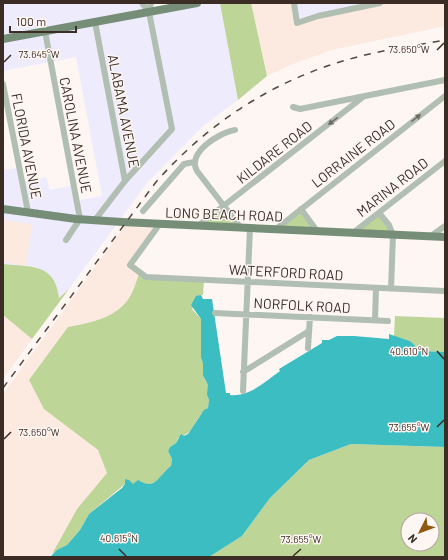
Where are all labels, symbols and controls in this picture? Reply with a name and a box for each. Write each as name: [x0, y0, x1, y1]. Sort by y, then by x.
scale bar: [10, 8, 76, 34]
text: 100 m: [16, 14, 46, 28]
text: 73.650°W: [388, 43, 430, 55]
text: 73.645°W: [18, 48, 60, 60]
street label: ALABAMA AVENUE: [105, 53, 143, 169]
street label: CAROLINA AVENUE: [56, 75, 96, 195]
street label: FLORIDA AVENUE: [8, 91, 46, 201]
one-way arrow: [411, 114, 422, 123]
street label: LORRAINE ROAD: [308, 115, 398, 191]
street label: KILDARE ROAD: [233, 117, 315, 187]
one-way arrow: [327, 117, 338, 125]
street label: MARINA ROAD: [353, 154, 431, 220]
street label: LONG BEACH ROAD: [165, 203, 283, 225]
street label: WATERFORD ROAD: [228, 261, 344, 283]
street label: NORFOLK ROAD: [253, 294, 351, 316]
text: 40.610°N: [390, 345, 428, 357]
text: 73.655°W: [389, 421, 430, 433]
text: 73.650°W: [18, 426, 60, 438]
north arrow: [400, 512, 440, 552]
text: 40.615°N: [100, 532, 138, 544]
text: N: [405, 532, 419, 546]
text: 73.655°W: [281, 533, 322, 545]

